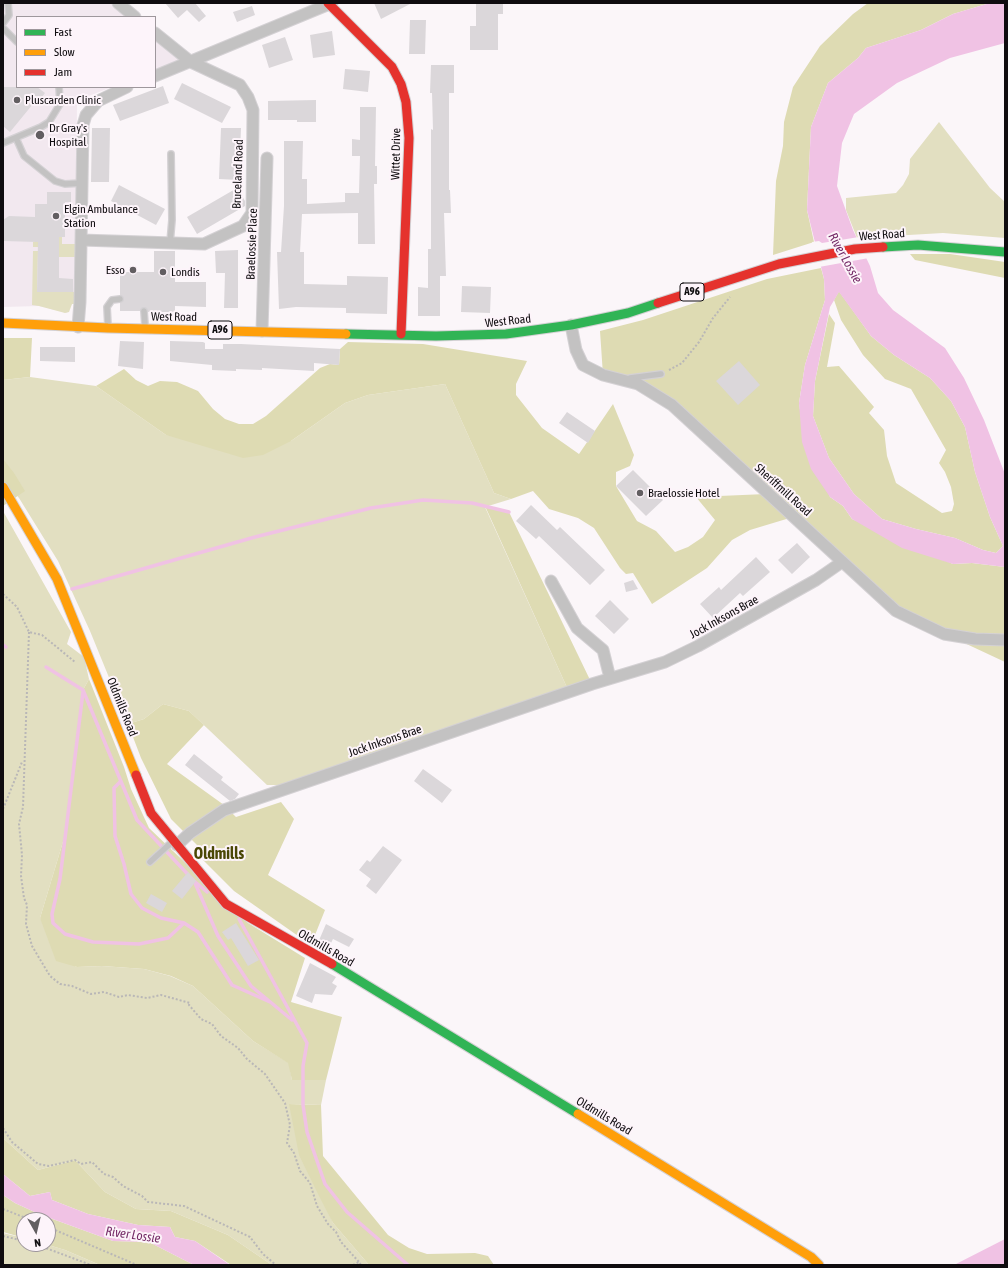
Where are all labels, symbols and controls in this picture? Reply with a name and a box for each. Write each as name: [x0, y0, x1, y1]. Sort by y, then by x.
legend: [16, 16, 156, 88]
text: Fast: [54, 25, 72, 39]
text: Slow: [54, 45, 75, 59]
text: Jam: [54, 65, 72, 79]
place label: Pluscarden Clinic: [25, 93, 101, 107]
marker: Pluscarden Clinic: [12, 95, 22, 105]
place label: Dr Gray's Hospital: [49, 121, 87, 149]
street label: Wittet Drive: [388, 128, 404, 180]
marker: Dr Gray's Hospital: [34, 129, 46, 141]
street label: Bruceland Road: [230, 139, 246, 209]
place label: Elgin Ambulance Station: [64, 202, 138, 230]
street label: Braelossie Place: [244, 208, 260, 280]
marker: Elgin Ambulance Station: [51, 211, 61, 221]
street label: West Road: [859, 226, 905, 244]
water label: River Lossie: [825, 230, 865, 286]
place label: Esso: [106, 263, 125, 277]
marker: Esso: [128, 265, 138, 275]
place label: Londis: [171, 265, 200, 279]
marker: Londis: [158, 267, 168, 277]
road number: A96: [680, 283, 704, 301]
street label: West Road: [151, 309, 197, 325]
street label: West Road: [484, 311, 532, 331]
road number: A96: [208, 321, 232, 339]
street label: Sheriffmill Road: [752, 461, 814, 519]
place label: Braelossie Hotel: [648, 486, 720, 500]
marker: Braelossie Hotel: [635, 488, 645, 498]
street label: Jock Inksons Brae: [687, 592, 761, 642]
street label: Oldmills Road: [104, 675, 140, 739]
street label: Jock Inksons Brae: [346, 722, 424, 760]
district label: Oldmills: [194, 844, 244, 864]
street label: Oldmills Road: [295, 926, 357, 970]
street label: Oldmills Road: [574, 1094, 634, 1138]
north arrow: [16, 1212, 56, 1252]
water label: River Lossie: [104, 1223, 162, 1247]
text: N: [33, 1236, 42, 1249]

